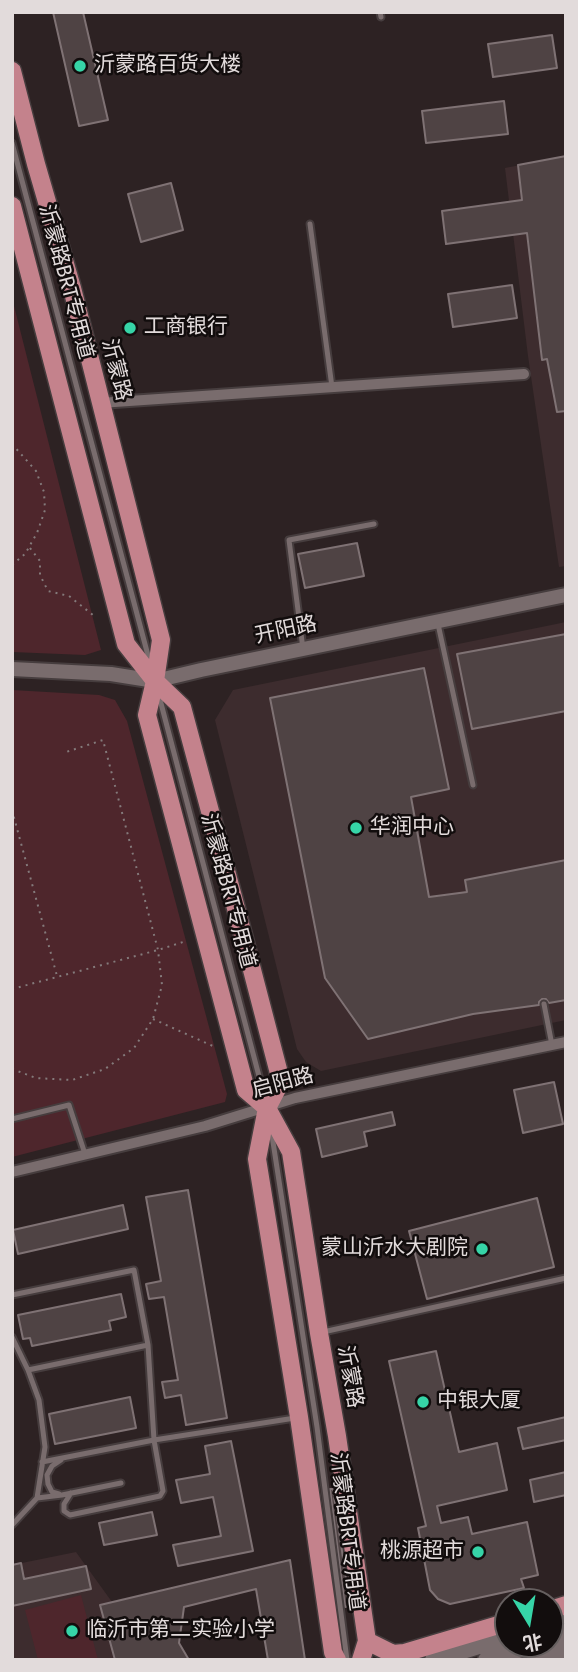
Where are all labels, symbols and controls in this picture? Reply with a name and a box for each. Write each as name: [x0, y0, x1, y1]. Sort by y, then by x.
place label: 沂蒙路百货大楼: [94, 53, 241, 79]
marker: 沂蒙路百货大楼: [72, 58, 88, 74]
street label: 沂蒙路BRT专用道: [32, 202, 98, 362]
place label: 工商银行: [144, 315, 228, 341]
marker: 工商银行: [122, 320, 138, 336]
street label: 沂蒙路: [95, 336, 135, 404]
street label: 开阳路: [253, 612, 319, 650]
street label: 沂蒙路BRT专用道: [194, 811, 260, 971]
place label: 华润中心: [370, 815, 454, 841]
marker: 华润中心: [348, 820, 364, 836]
street label: 启阳路: [249, 1064, 317, 1104]
place label: 蒙山沂水大剧院: [321, 1236, 468, 1262]
marker: 蒙山沂水大剧院: [474, 1241, 490, 1257]
street label: 沂蒙路: [331, 1344, 367, 1410]
place label: 中银大厦: [437, 1389, 521, 1415]
marker: 中银大厦: [415, 1394, 431, 1410]
street label: 沂蒙路BRT专用道: [324, 1451, 368, 1613]
place label: 桃源超市: [380, 1539, 464, 1565]
marker: 桃源超市: [470, 1544, 486, 1560]
north arrow: [494, 1588, 564, 1658]
place label: 临沂市第二实验小学: [86, 1618, 275, 1644]
marker: 临沂市第二实验小学: [64, 1623, 80, 1639]
text: 北: [521, 1627, 545, 1657]

